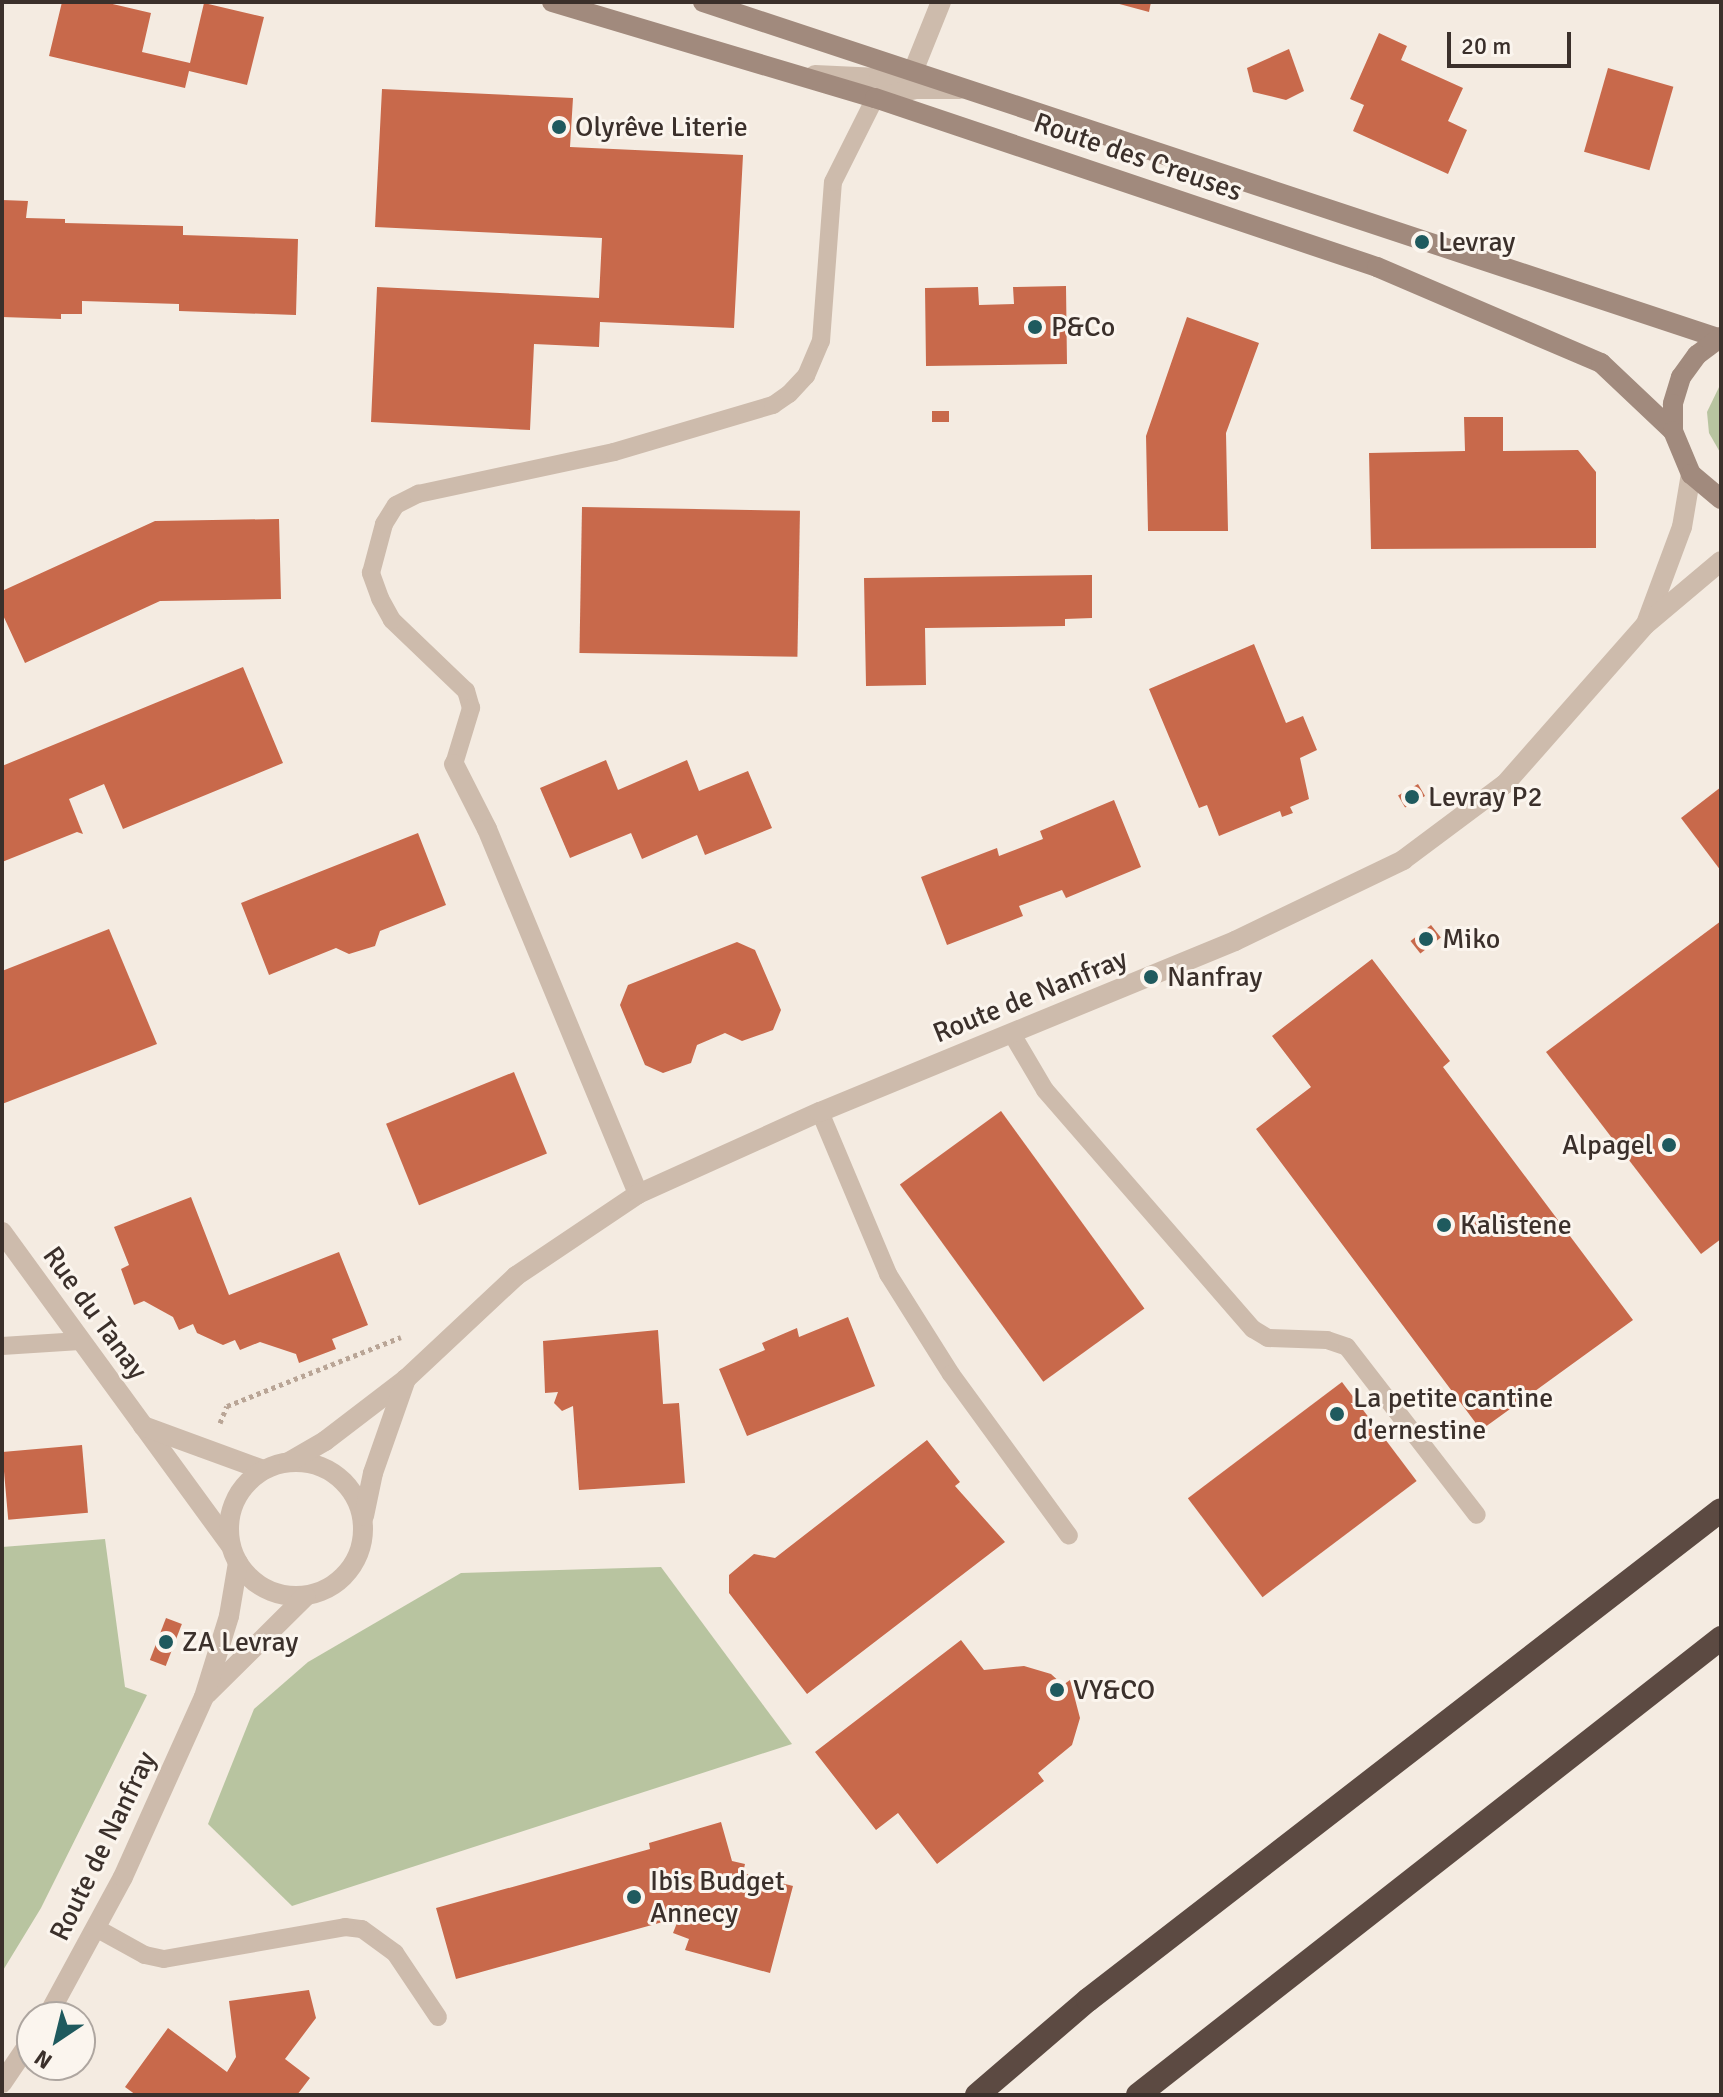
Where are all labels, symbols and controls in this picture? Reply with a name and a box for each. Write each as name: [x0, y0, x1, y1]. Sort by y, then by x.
scale bar: [1451, 16, 1575, 66]
text: 20 m: [1461, 31, 1511, 61]
street label: Route des Creuses: [1030, 106, 1246, 208]
place label: Olyrêve Literie: [575, 110, 748, 144]
marker: Olyrêve Literie: [550, 118, 568, 136]
place label: Levray: [1438, 225, 1515, 259]
marker: Levray: [1413, 233, 1431, 251]
place label: P&Co: [1051, 310, 1115, 344]
marker: P&Co: [1026, 318, 1044, 336]
place label: Levray P2: [1428, 780, 1543, 814]
marker: Levray P2: [1403, 788, 1421, 806]
place label: Miko: [1442, 922, 1500, 956]
marker: Miko: [1417, 930, 1435, 948]
street label: Route de Nanfray: [928, 942, 1132, 1050]
place label: Nanfray: [1167, 960, 1262, 994]
marker: Nanfray: [1142, 968, 1160, 986]
place label: Alpagel: [1562, 1128, 1653, 1162]
marker: Alpagel: [1660, 1136, 1678, 1154]
place label: Kalistene: [1460, 1208, 1572, 1242]
marker: Kalistene: [1435, 1216, 1453, 1234]
street label: Rue du Tanay: [36, 1240, 154, 1386]
place label: La petite cantine d'ernestine: [1353, 1381, 1553, 1447]
marker: La petite cantine d'ernestine: [1328, 1405, 1346, 1423]
place label: ZA Levray: [182, 1625, 298, 1659]
marker: ZA Levray: [157, 1633, 175, 1651]
place label: VY&CO: [1073, 1673, 1155, 1707]
marker: VY&CO: [1048, 1681, 1066, 1699]
street label: Route de Nanfray: [43, 1746, 163, 1946]
place label: Ibis Budget Annecy: [650, 1864, 785, 1930]
marker: Ibis Budget Annecy: [625, 1888, 643, 1906]
north arrow: [16, 2001, 96, 2081]
text: N: [29, 2044, 57, 2075]

